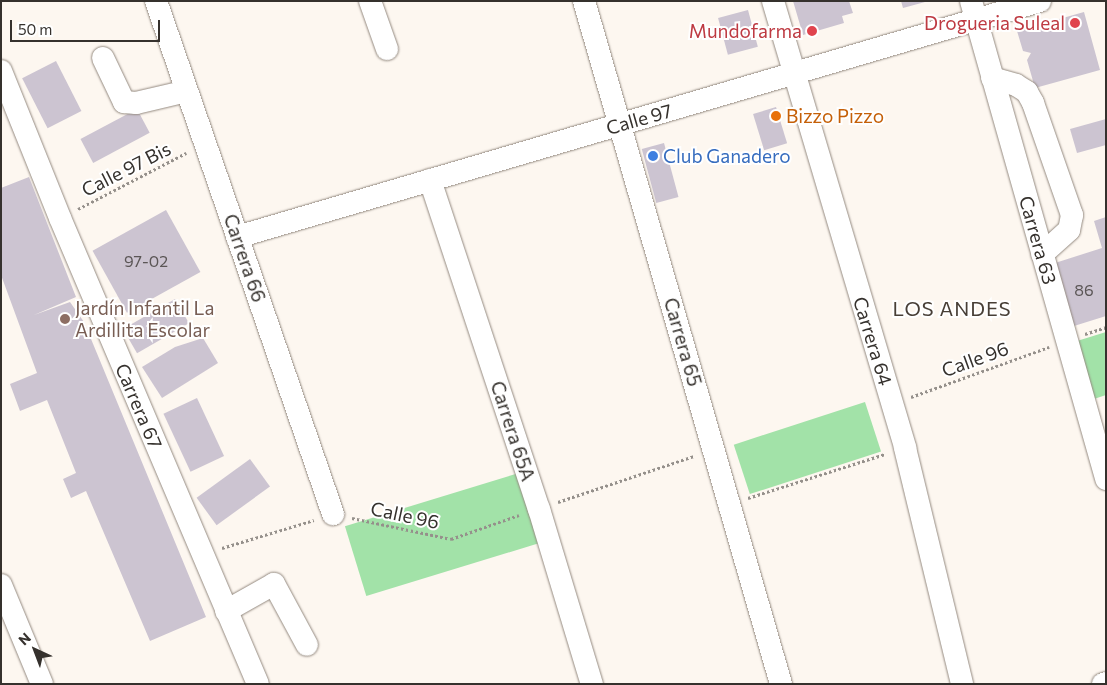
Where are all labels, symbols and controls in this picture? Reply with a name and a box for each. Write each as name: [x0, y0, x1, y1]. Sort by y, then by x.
scale bar: [12, 10, 162, 42]
place label: Drogueria Suleal: [924, 12, 1065, 34]
marker: Drogueria Suleal: [1069, 17, 1081, 29]
text: 50 m: [18, 20, 52, 38]
place label: Mundofarma: [689, 20, 802, 42]
marker: Mundofarma: [806, 25, 818, 37]
street label: Calle 97: [603, 99, 675, 139]
place label: Bizzo Pizzo: [786, 105, 884, 127]
marker: Bizzo Pizzo: [770, 110, 782, 122]
street label: Calle 97 Bis: [78, 137, 174, 201]
place label: Club Ganadero: [663, 145, 791, 167]
marker: Club Ganadero: [647, 150, 659, 162]
street label: Carrera 63: [1014, 193, 1062, 287]
street label: Carrera 66: [219, 211, 271, 305]
house number: 97-02: [124, 251, 168, 271]
house number: 86: [1074, 280, 1094, 300]
street label: Carrera 64: [849, 294, 897, 388]
street label: Carrera 65: [659, 295, 707, 389]
district label: LOS ANDES: [891, 296, 1013, 320]
place label: Jardín Infantil La Ardillita Escolar: [75, 297, 214, 341]
marker: Jardín Infantil La Ardillita Escolar: [59, 313, 71, 325]
street label: Calle 96: [939, 336, 1011, 382]
street label: Carrera 67: [111, 360, 167, 452]
street label: Carrera 65A: [486, 378, 540, 484]
street label: Calle 96: [369, 497, 441, 533]
north arrow: [10, 625, 60, 675]
text: N: [15, 629, 34, 648]

